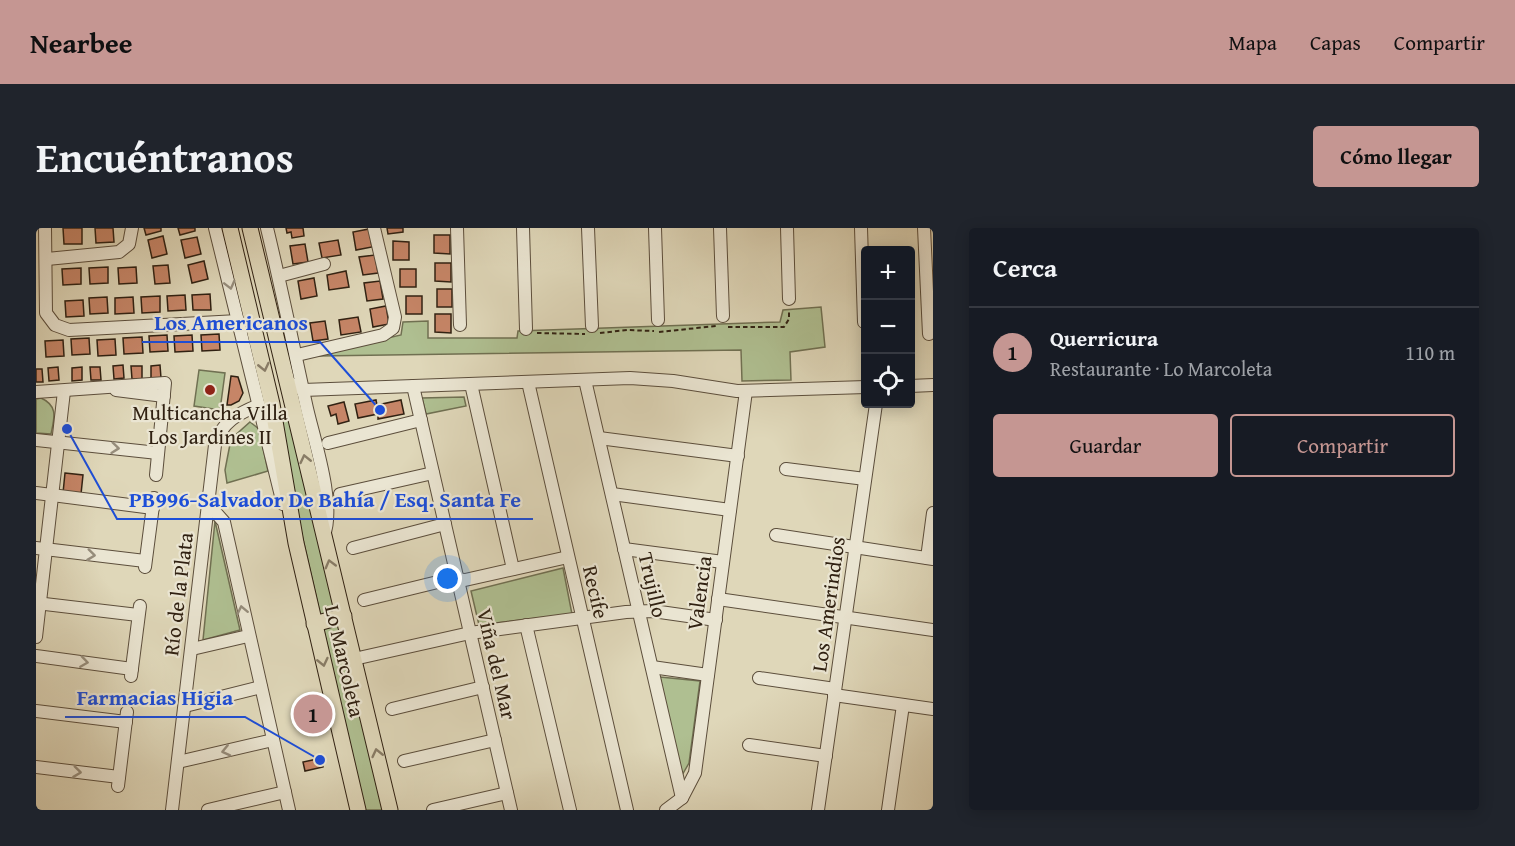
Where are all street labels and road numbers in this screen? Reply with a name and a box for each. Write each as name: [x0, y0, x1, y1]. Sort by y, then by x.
street label: Río de la Plata: [155, 531, 201, 657]
street label: Los Amerindios: [803, 534, 853, 674]
street label: Trujillo: [630, 549, 676, 621]
street label: Valencia: [678, 554, 720, 632]
street label: Recife: [575, 562, 617, 622]
street label: Lo Marcoleta: [317, 602, 373, 720]
street label: Viña del Mar: [469, 605, 525, 723]

